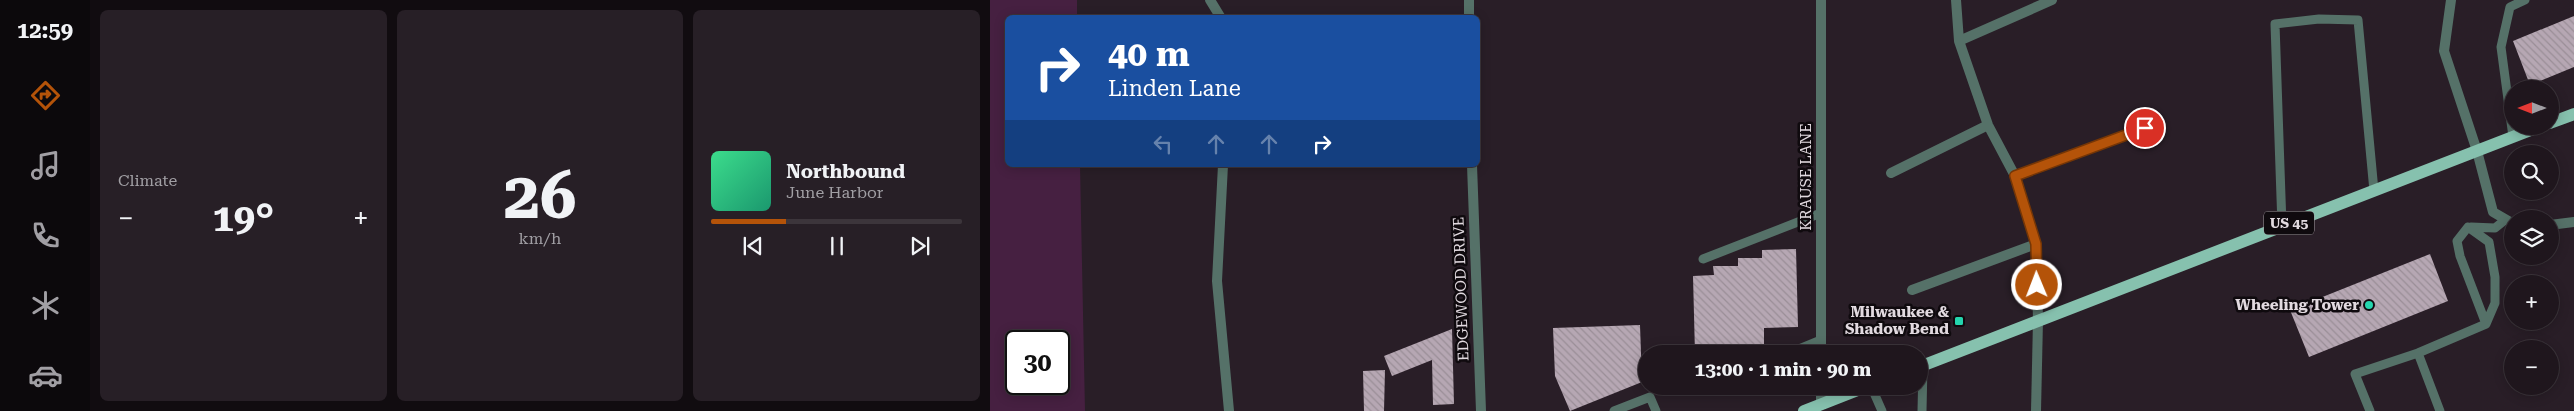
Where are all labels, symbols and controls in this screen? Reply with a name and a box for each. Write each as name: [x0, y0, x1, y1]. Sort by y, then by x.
text: 12:59: [17, 18, 73, 43]
text: 40 m: [1108, 34, 1190, 75]
icon: right: [1025, 35, 1090, 100]
text: Linden Lane: [1108, 76, 1241, 101]
icon: directions: [28, 78, 63, 113]
north arrow: [2504, 80, 2559, 135]
map controls: [2504, 80, 2559, 395]
pin: [2124, 107, 2166, 149]
icon: arrive: [2131, 114, 2159, 142]
street label: KRAUSE LANE: [1797, 123, 1815, 231]
icon: left: [1149, 130, 1177, 158]
icon: ahead: [1202, 130, 1230, 158]
icon: ahead: [1255, 130, 1283, 158]
icon: right: [1308, 130, 1336, 158]
button: search: [2504, 145, 2559, 200]
icon: music: [28, 148, 63, 183]
text: 26: [504, 158, 576, 234]
text: Northbound: [786, 160, 905, 183]
text: Climate: [118, 171, 177, 190]
text: June Harbor: [786, 183, 883, 202]
text: 19°: [213, 196, 274, 240]
text: −: [118, 202, 134, 235]
text: +: [353, 202, 369, 235]
button: layers: [2504, 210, 2559, 265]
road number: US 45: [2264, 212, 2314, 234]
street label: EDGEWOOD DRIVE: [1449, 217, 1473, 361]
icon: phone: [28, 218, 63, 253]
text: km/h: [519, 229, 561, 248]
icon: previous: [739, 232, 767, 260]
icon: pause: [823, 232, 851, 260]
icon: next: [906, 232, 934, 260]
position arrow: [2010, 258, 2062, 310]
button: +: [2504, 275, 2559, 330]
icon: climate: [28, 288, 63, 323]
place label: Wheeling Tower: [2235, 296, 2359, 314]
marker: Wheeling Tower: [2363, 299, 2375, 311]
place label: Milwaukee & Shadow Bend: [1845, 303, 1949, 338]
marker: Milwaukee & Shadow Bend: [1953, 315, 1965, 327]
speed limit sign: 30: [1005, 330, 1070, 395]
button: −: [2504, 340, 2559, 395]
icon: car: [28, 358, 63, 393]
text: 13:00 · 1 min · 90 m: [1695, 358, 1871, 381]

